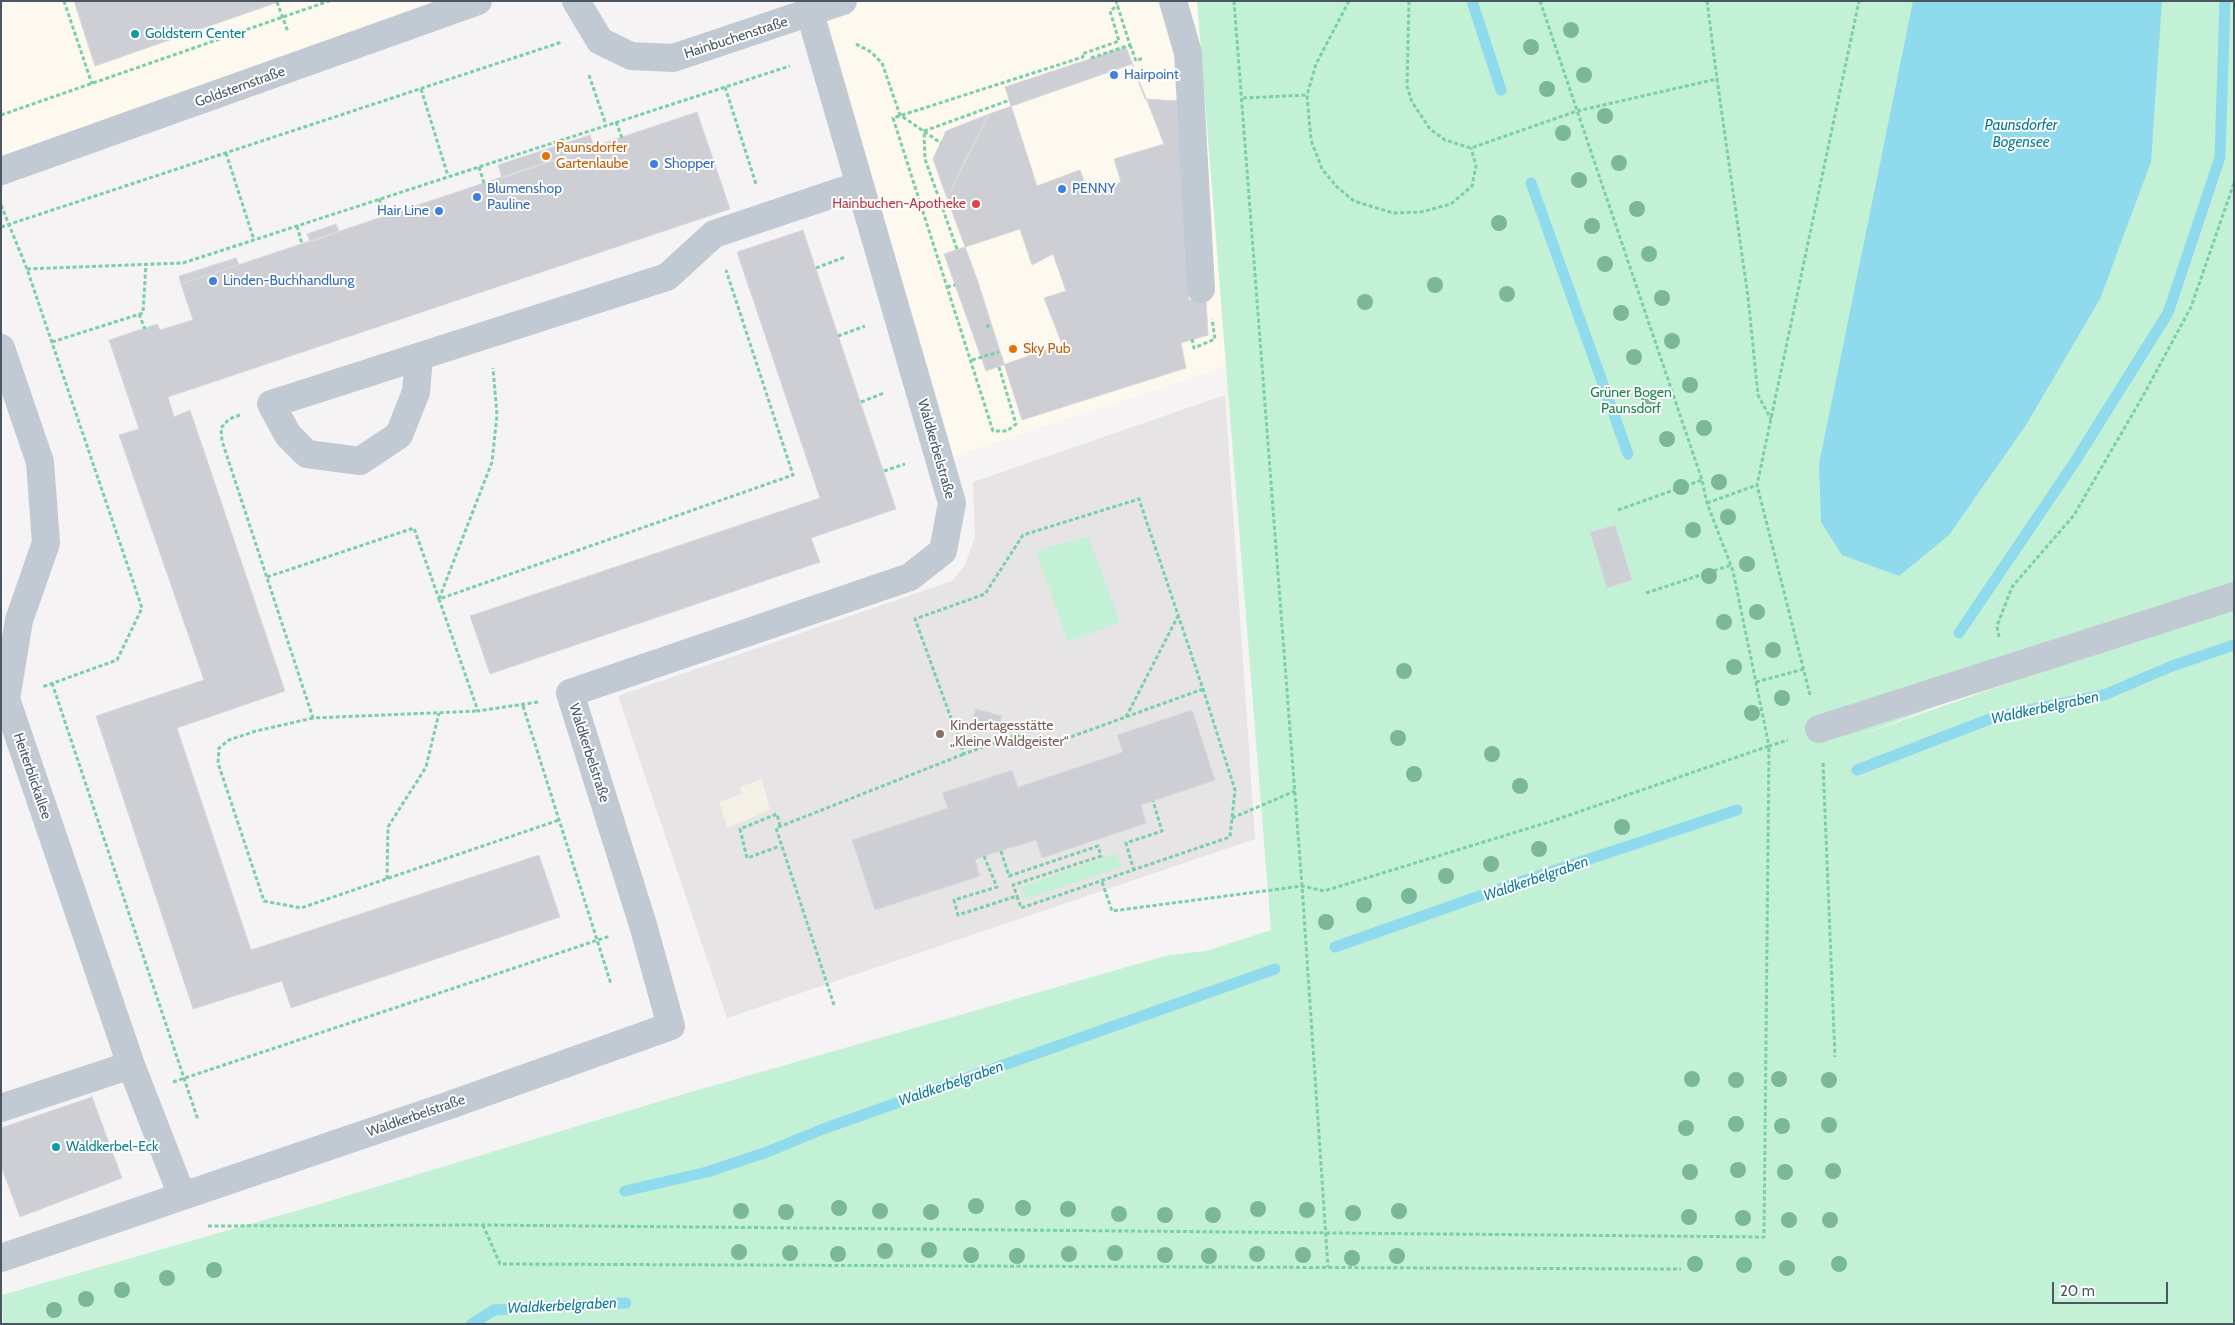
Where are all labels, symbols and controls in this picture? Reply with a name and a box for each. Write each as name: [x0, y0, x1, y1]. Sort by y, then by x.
street label: Hainbuchenstraße: [682, 13, 790, 63]
place label: Goldstern Center: [145, 26, 246, 42]
marker: Goldstern Center: [129, 28, 141, 40]
street label: Goldsternstraße: [193, 63, 287, 111]
place label: Hairpoint: [1124, 67, 1179, 83]
marker: Hairpoint: [1108, 69, 1120, 81]
water label: Paunsdorfer Bogensee: [1985, 117, 2057, 152]
place label: Paunsdorfer Gartenlaube: [556, 140, 629, 172]
marker: Paunsdorfer Gartenlaube: [540, 150, 552, 162]
place label: Shopper: [664, 156, 715, 172]
marker: Shopper: [648, 158, 660, 170]
place label: Blumenshop Pauline: [487, 181, 562, 213]
place label: PENNY: [1072, 181, 1115, 197]
marker: PENNY: [1056, 183, 1068, 195]
marker: Blumenshop Pauline: [471, 191, 483, 203]
place label: Hainbuchen-Apotheke: [832, 196, 966, 212]
marker: Hainbuchen-Apotheke: [970, 198, 982, 210]
place label: Hair Line: [377, 203, 429, 219]
marker: Hair Line: [433, 205, 445, 217]
place label: Linden-Buchhandlung: [223, 273, 354, 289]
marker: Linden-Buchhandlung: [207, 275, 219, 287]
place label: Sky Pub: [1023, 341, 1071, 357]
marker: Sky Pub: [1007, 343, 1019, 355]
park label: Grüner Bogen Paunsdorf: [1590, 385, 1672, 418]
street label: Waldkerbelstraße: [914, 397, 958, 501]
water label: Waldkerbelgraben: [1989, 688, 2101, 728]
street label: Waldkerbelstraße: [565, 701, 613, 805]
place label: Kindertagesstätte „Kleine Waldgeister“: [950, 718, 1069, 750]
marker: Kindertagesstätte „Kleine Waldgeister“: [934, 728, 946, 740]
street label: Heiterblickallee: [9, 731, 55, 821]
water label: Waldkerbelgraben: [1481, 853, 1591, 905]
water label: Waldkerbelgraben: [896, 1058, 1006, 1110]
street label: Waldkerbelstraße: [365, 1091, 467, 1141]
place label: Waldkerbel-Eck: [66, 1139, 158, 1155]
marker: Waldkerbel-Eck: [50, 1141, 62, 1153]
scale bar: [2055, 1272, 2171, 1304]
text: 20 m: [2060, 1282, 2095, 1300]
water label: Waldkerbelgraben: [507, 1294, 617, 1318]

